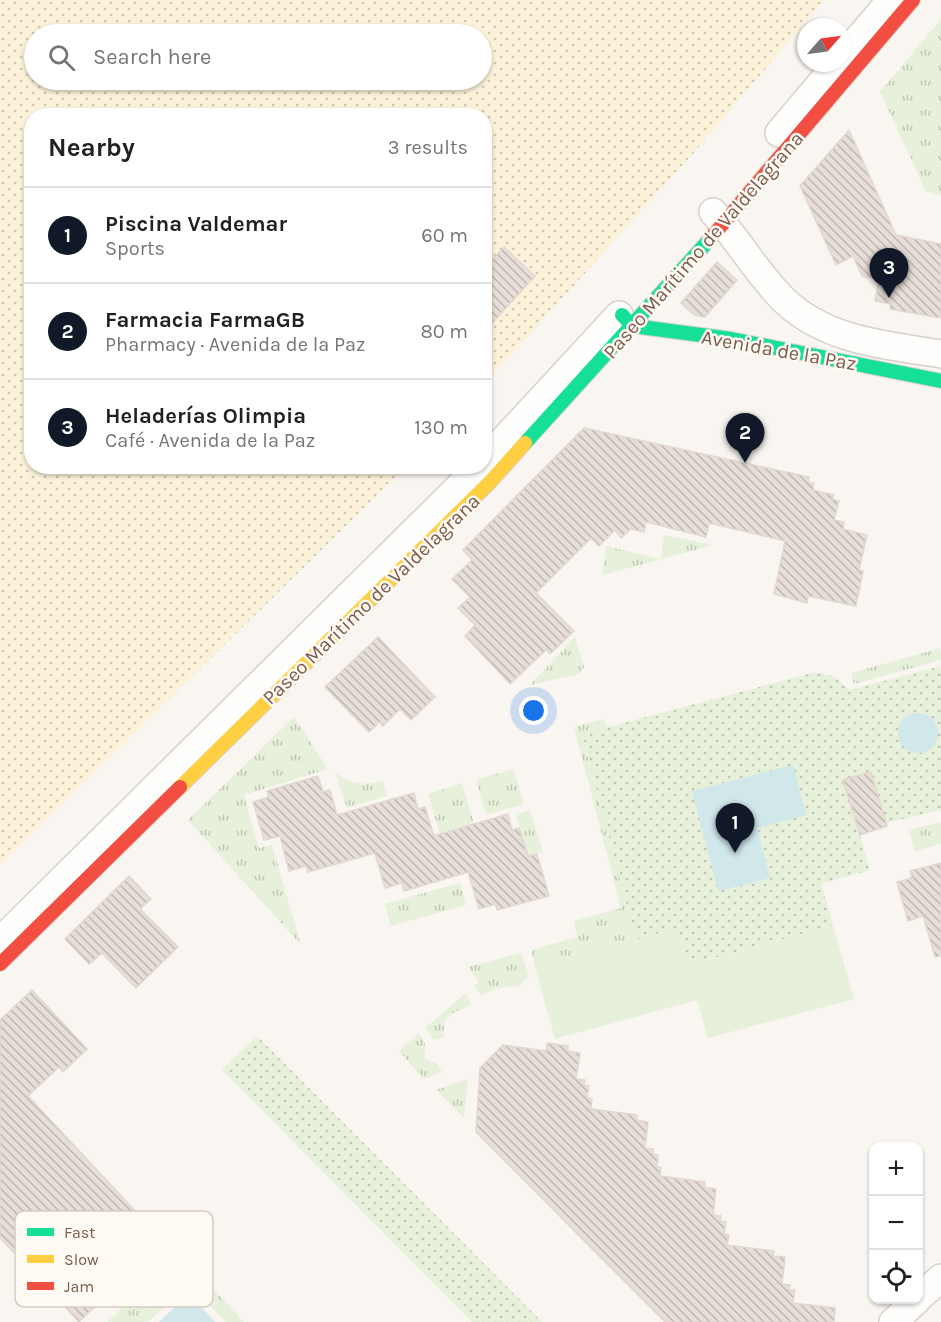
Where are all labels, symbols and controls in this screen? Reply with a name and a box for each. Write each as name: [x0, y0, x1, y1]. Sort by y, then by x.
north arrow: [797, 18, 851, 72]
search box: [24, 24, 492, 90]
icon: search: [45, 41, 78, 74]
text: Search here: [93, 44, 211, 70]
street label: Paseo Marítimo de Valdelagrana: [599, 127, 808, 363]
text: Nearby: [48, 132, 135, 163]
text: 3 results: [388, 136, 468, 159]
text: Piscina Valdemar: [105, 211, 287, 237]
text: 1: [64, 224, 71, 247]
text: 60 m: [421, 224, 468, 247]
text: Sports: [105, 237, 165, 260]
pin: 3: [870, 248, 908, 298]
text: Farmacia FarmaGB: [105, 307, 305, 333]
text: 2: [61, 320, 74, 343]
text: 80 m: [420, 320, 468, 343]
street label: Avenida de la Paz: [700, 326, 858, 375]
text: Pharmacy · Avenida de la Paz: [105, 333, 366, 356]
text: Heladerías Olimpia: [105, 403, 306, 429]
pin: 2: [726, 414, 764, 463]
text: 3: [61, 416, 74, 439]
text: 130 m: [414, 416, 468, 439]
text: Café · Avenida de la Paz: [105, 429, 315, 452]
street label: Paseo Marítimo de Valdelagrana: [258, 489, 485, 709]
your location: [519, 696, 548, 725]
pin: 1: [716, 804, 754, 853]
map controls: [869, 1142, 923, 1304]
button: +: [869, 1142, 923, 1196]
button: −: [869, 1196, 923, 1250]
legend: [15, 1211, 213, 1307]
text: Fast: [64, 1223, 95, 1242]
text: Slow: [64, 1250, 99, 1269]
button: locate: [869, 1250, 923, 1304]
text: Jam: [64, 1277, 94, 1296]

